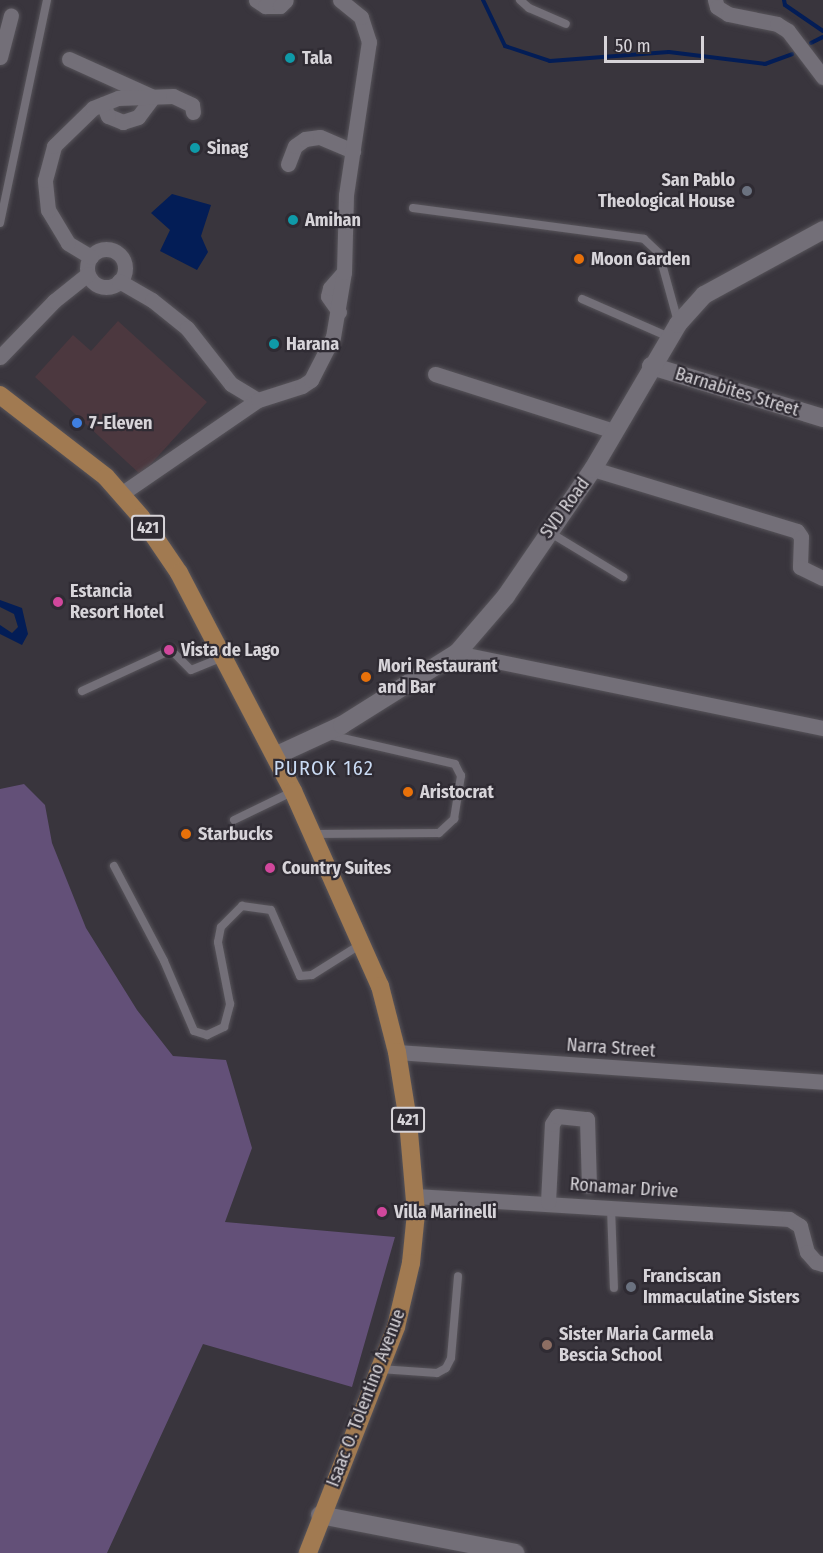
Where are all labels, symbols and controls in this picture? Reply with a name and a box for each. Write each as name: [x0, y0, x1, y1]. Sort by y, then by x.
scale bar: [607, 24, 708, 62]
text: 50 m: [615, 35, 651, 57]
place label: Tala: [302, 47, 332, 69]
marker: Tala: [283, 51, 297, 65]
place label: Sinag: [207, 137, 248, 159]
marker: Sinag: [188, 141, 202, 155]
place label: San Pablo Theological House: [598, 170, 735, 213]
marker: San Pablo Theological House: [740, 184, 754, 198]
place label: Amihan: [305, 209, 361, 231]
marker: Amihan: [286, 213, 300, 227]
place label: Moon Garden: [591, 248, 690, 270]
marker: Moon Garden: [572, 252, 586, 266]
place label: Harana: [286, 333, 339, 355]
marker: Harana: [267, 337, 281, 351]
street label: Barnabites Street: [673, 363, 801, 421]
place label: 7-Eleven: [89, 412, 152, 434]
marker: 7-Eleven: [70, 416, 84, 430]
street label: SVD Road: [536, 473, 594, 543]
road number: 421: [130, 515, 166, 541]
place label: Estancia Resort Hotel: [70, 581, 164, 624]
marker: Estancia Resort Hotel: [51, 595, 65, 609]
place label: Vista de Lago: [181, 639, 280, 661]
marker: Vista de Lago: [162, 643, 176, 657]
place label: Mori Restaurant and Bar: [378, 656, 498, 698]
marker: Mori Restaurant and Bar: [359, 670, 373, 684]
district label: PUROK 162: [274, 756, 374, 780]
place label: Aristocrat: [420, 781, 494, 803]
marker: Aristocrat: [401, 785, 415, 799]
place label: Starbucks: [198, 823, 273, 845]
marker: Starbucks: [179, 827, 193, 841]
place label: Country Suites: [282, 857, 391, 879]
marker: Country Suites: [263, 861, 277, 875]
street label: Narra Street: [566, 1034, 656, 1062]
road number: 421: [390, 1107, 426, 1133]
street label: Ronamar Drive: [569, 1173, 679, 1203]
place label: Villa Marinelli: [394, 1201, 497, 1223]
marker: Villa Marinelli: [375, 1205, 389, 1219]
place label: Franciscan Immaculatine Sisters: [643, 1266, 800, 1308]
marker: Franciscan Immaculatine Sisters: [624, 1280, 638, 1294]
street label: Isaac O. Tolentino Avenue: [322, 1306, 410, 1490]
place label: Sister Maria Carmela Bescia School: [559, 1324, 714, 1366]
marker: Sister Maria Carmela Bescia School: [540, 1338, 554, 1352]

